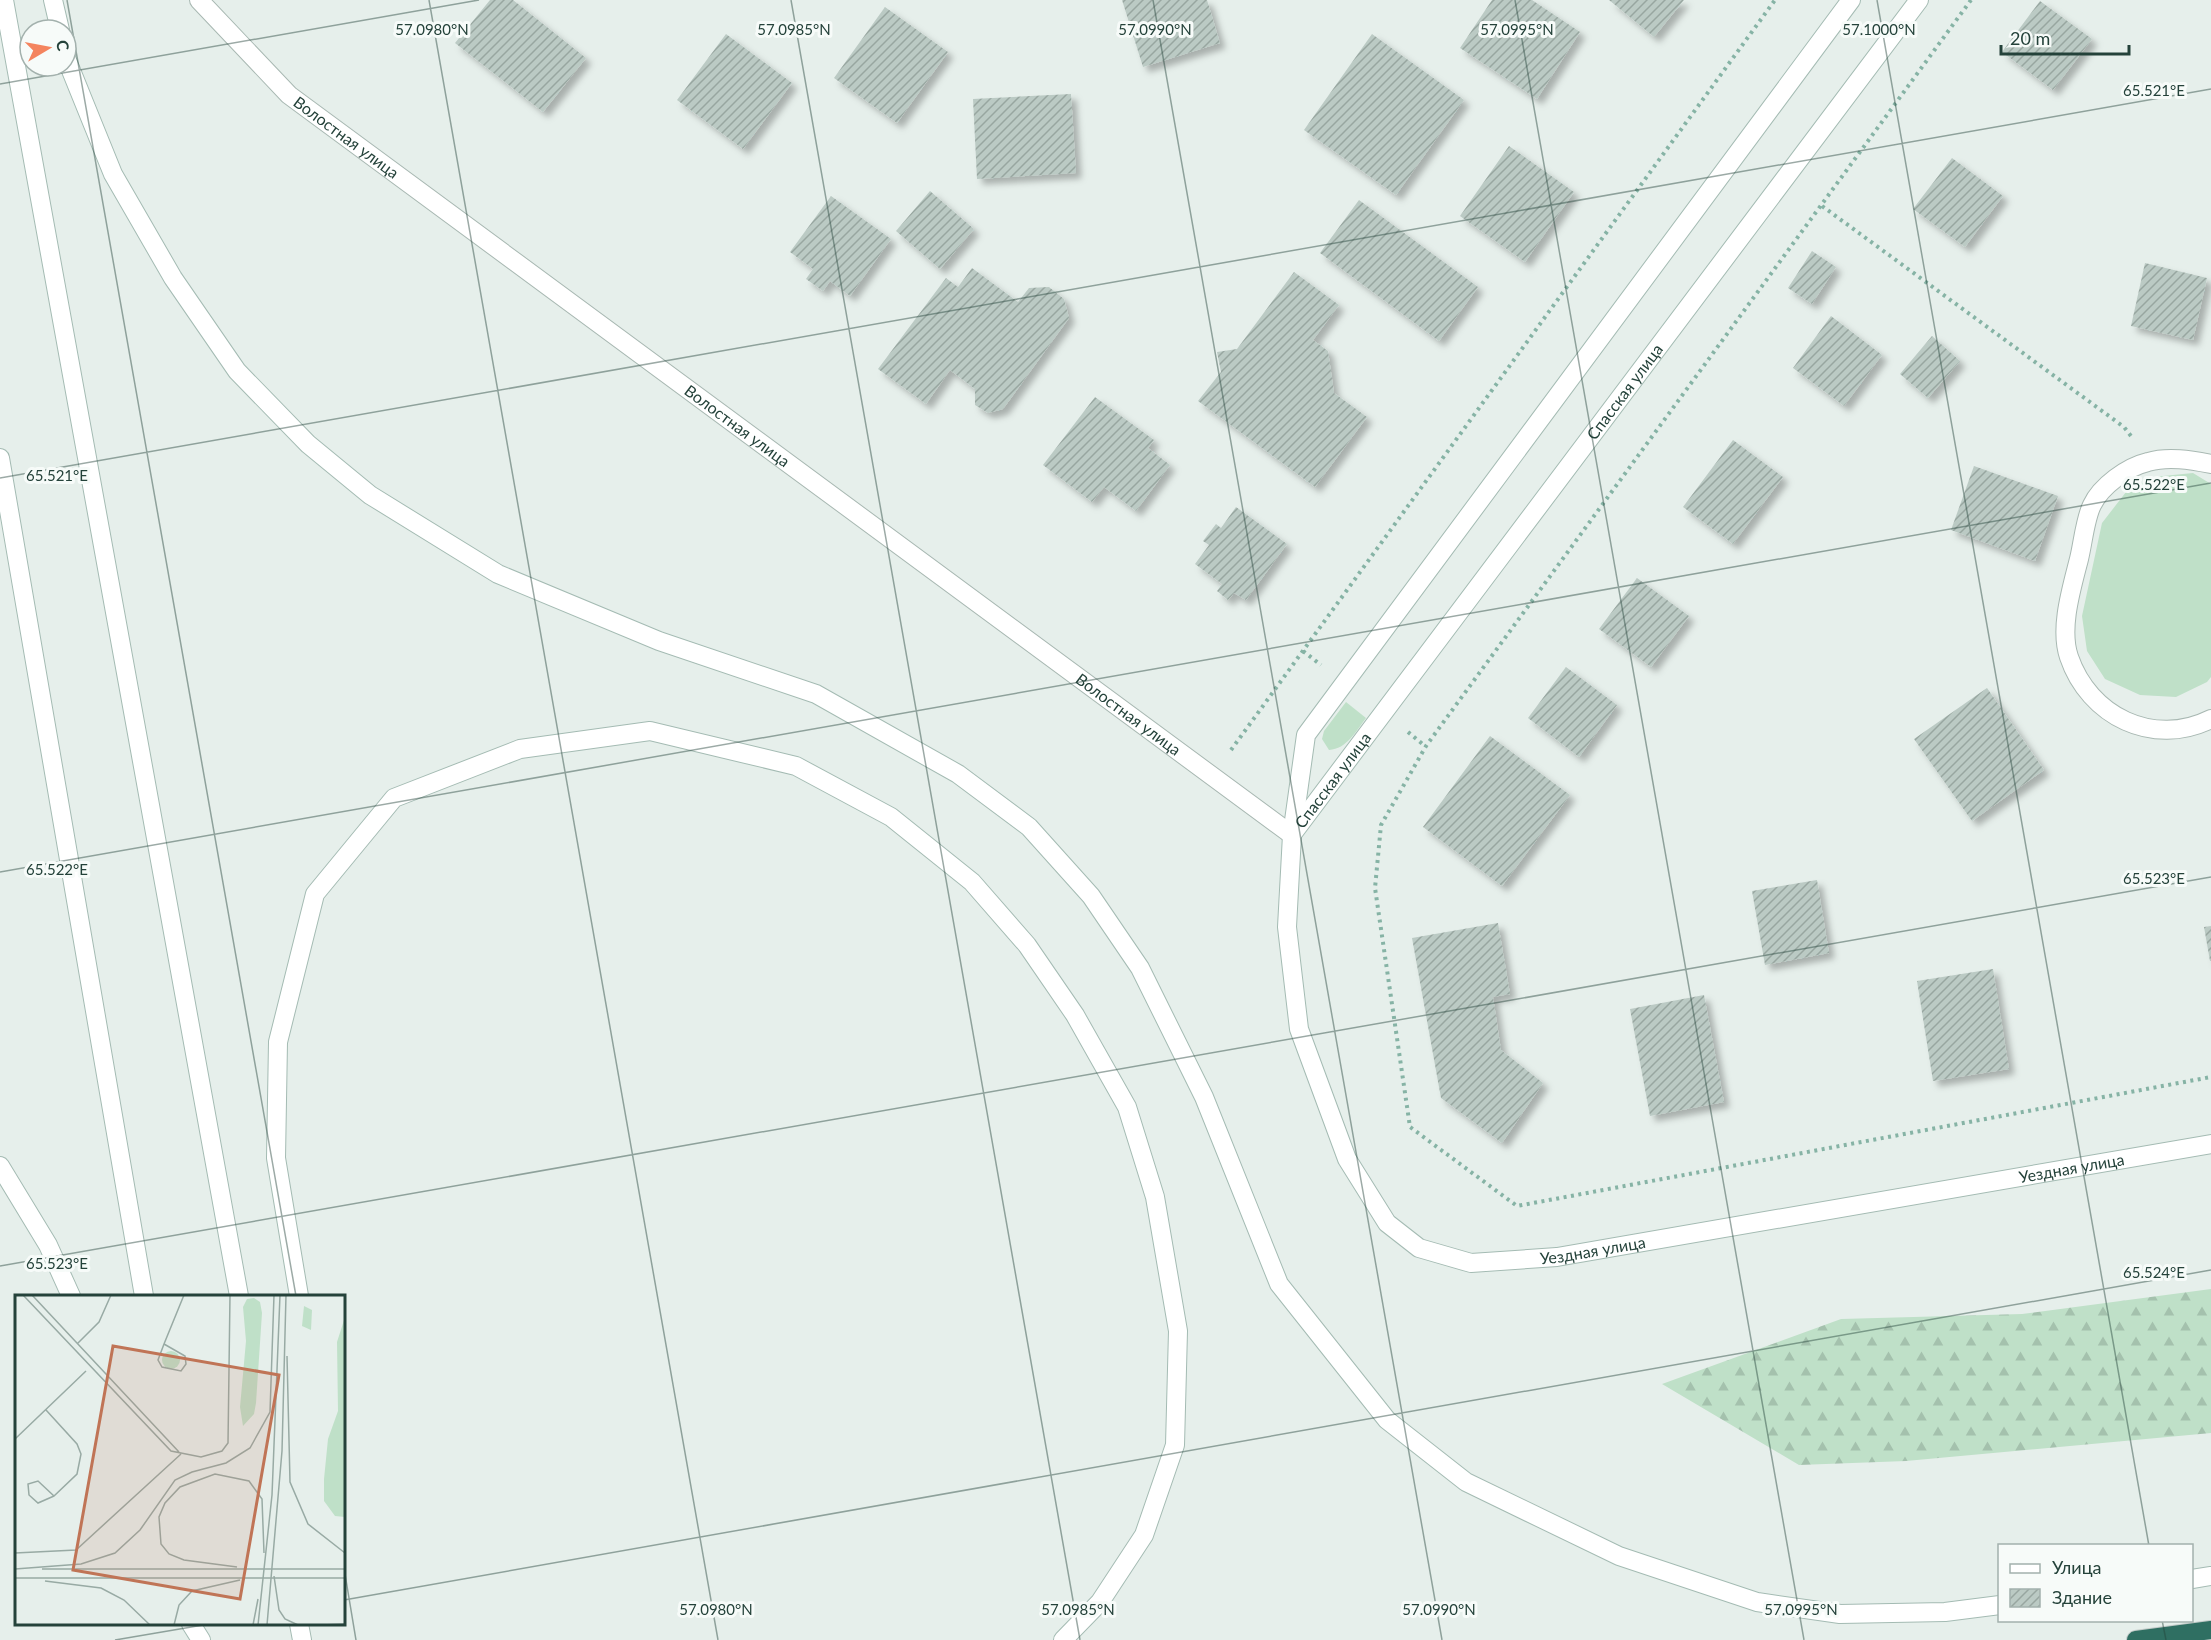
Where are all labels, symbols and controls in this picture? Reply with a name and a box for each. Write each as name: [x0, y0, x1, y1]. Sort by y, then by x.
north arrow: [18, 18, 78, 78]
scale bar: [2001, 18, 2128, 56]
text: 57.0980°N: [395, 20, 469, 38]
text: 57.0985°N: [757, 20, 831, 38]
text: 57.0990°N: [1118, 20, 1192, 38]
text: 57.0995°N: [1480, 20, 1554, 38]
text: 57.1000°N: [1842, 20, 1916, 38]
text: 20 m: [2010, 27, 2050, 49]
text: С: [53, 38, 74, 53]
text: 65.521°E: [2123, 81, 2185, 99]
street label: Волостная улица: [290, 92, 403, 182]
street label: Спасская улица: [1582, 340, 1666, 443]
street label: Волостная улица: [681, 380, 794, 470]
text: 65.521°E: [26, 466, 88, 484]
text: 65.522°E: [2123, 475, 2185, 493]
street label: Волостная улица: [1072, 669, 1185, 759]
street label: Спасская улица: [1290, 728, 1374, 831]
text: 65.522°E: [26, 860, 88, 878]
text: 65.523°E: [2123, 869, 2185, 887]
street label: Уездная улица: [2017, 1149, 2126, 1186]
street label: Уездная улица: [1539, 1232, 1647, 1267]
text: 65.523°E: [26, 1254, 88, 1272]
text: 65.524°E: [2123, 1263, 2185, 1281]
inset map: [15, 1295, 345, 1625]
legend: [1998, 1544, 2193, 1622]
text: Улица: [2052, 1556, 2102, 1578]
text: Здание: [2052, 1586, 2112, 1608]
text: 57.0980°N: [679, 1600, 753, 1618]
text: 57.0985°N: [1041, 1600, 1115, 1618]
text: 57.0990°N: [1402, 1600, 1476, 1618]
text: 57.0995°N: [1764, 1600, 1838, 1618]

